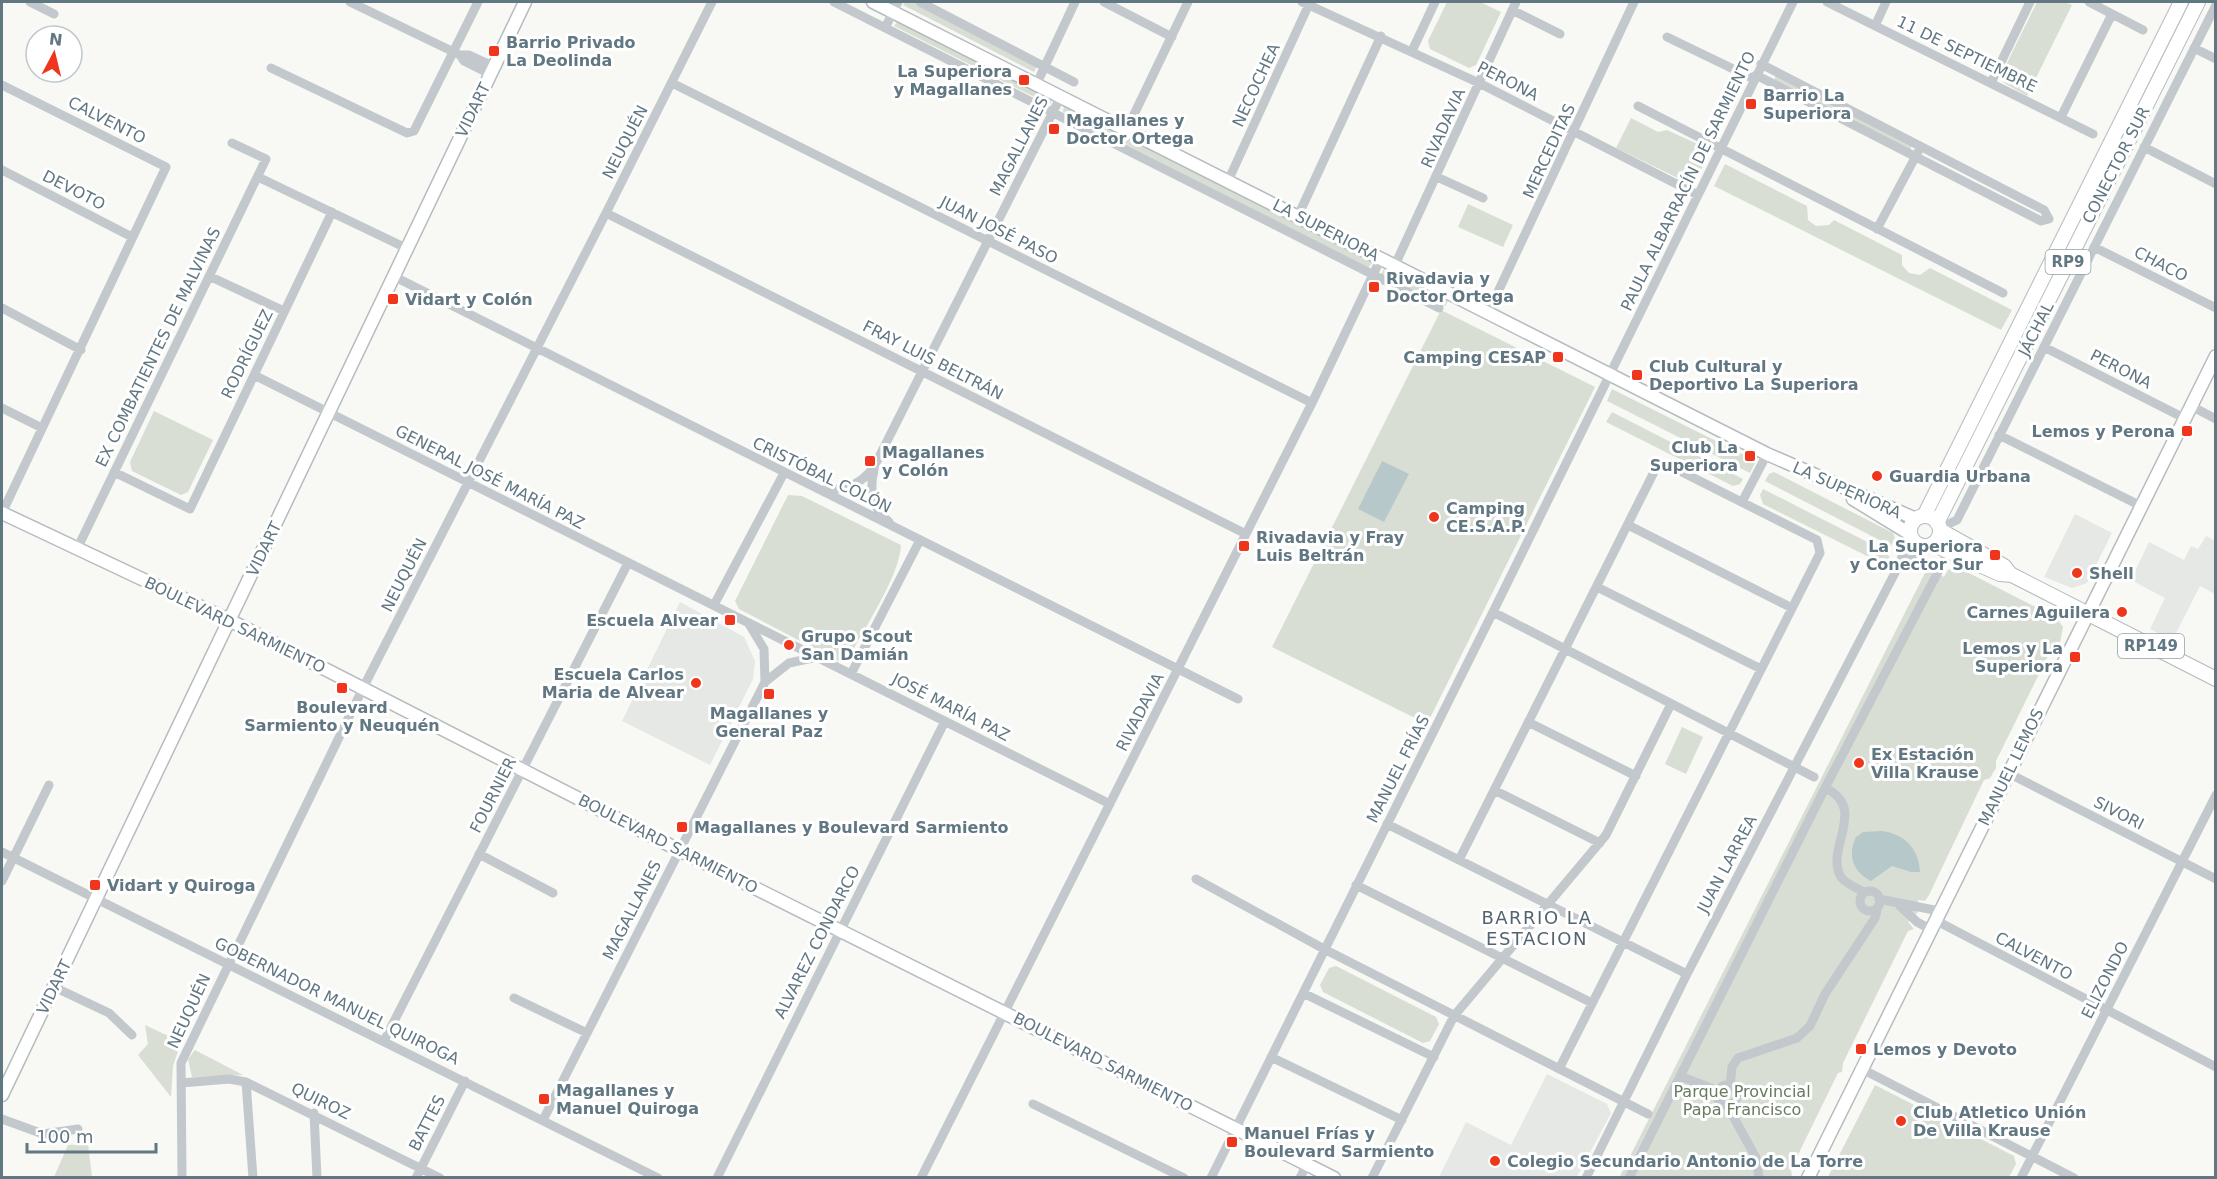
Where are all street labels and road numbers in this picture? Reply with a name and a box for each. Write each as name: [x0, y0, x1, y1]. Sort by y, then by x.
street label: 11 DE SEPTIEMBRE: [1894, 12, 2040, 96]
street label: NECOCHEA: [1228, 40, 1284, 130]
street label: PAULA ALBARRACÍN DE SARMIENTO: [1617, 48, 1759, 314]
street label: PERONA: [1474, 57, 1542, 105]
street label: VIDART: [452, 79, 494, 140]
street label: RIVADAVIA: [1417, 85, 1469, 171]
street label: CALVENTO: [65, 92, 149, 148]
street label: MAGALLANES: [986, 93, 1052, 199]
street label: MERCEDITAS: [1519, 101, 1579, 201]
street label: NEUQUÉN: [598, 102, 652, 182]
street label: CONECTOR SUR: [2078, 103, 2154, 227]
street label: DEVOTO: [39, 166, 109, 214]
street label: JUAN JOSÉ PASO: [936, 192, 1061, 268]
street label: LA SUPERIORA: [1270, 195, 1382, 265]
street label: EX COMBATIENTES DE MALVINAS: [92, 224, 224, 470]
street label: CHACO: [2131, 242, 2191, 286]
road number: RP9: [2046, 250, 2090, 274]
street label: JÁCHAL: [2014, 299, 2058, 360]
street label: RODRÍGUEZ: [217, 306, 277, 402]
street label: FRAY LUIS BELTRÁN: [860, 316, 1006, 404]
street label: PERONA: [2087, 345, 2155, 393]
street label: GENERAL JOSÉ MARÍA PAZ: [392, 421, 588, 533]
street label: CRISTÓBAL COLÓN: [749, 433, 895, 517]
street label: LA SUPERIORA: [1790, 458, 1904, 522]
street label: VIDART: [243, 518, 285, 579]
street label: NEUQUÉN: [377, 535, 431, 615]
street label: BOULEVARD SARMIENTO: [141, 573, 329, 677]
road number: RP149: [2118, 634, 2184, 658]
street label: JOSÉ MARÍA PAZ: [888, 669, 1013, 745]
street label: RIVADAVIA: [1112, 670, 1168, 754]
street label: MANUEL LEMOS: [1974, 705, 2048, 829]
street label: MANUEL FRÍAS: [1363, 712, 1433, 826]
street label: FOURNIER: [466, 754, 520, 836]
street label: BOULEVARD SARMIENTO: [575, 790, 761, 898]
street label: SIVORI: [2091, 792, 2147, 834]
street label: JUAN LARREA: [1693, 812, 1761, 917]
street label: MAGALLANES: [599, 857, 665, 963]
street label: ALVAREZ CONDARCO: [770, 862, 864, 1022]
street label: CALVENTO: [1992, 928, 2076, 984]
street label: GOBERNADOR MANUEL QUIROGA: [212, 933, 462, 1069]
street label: ELIZONDO: [2077, 938, 2133, 1022]
street label: VIDART: [33, 956, 75, 1017]
street label: NEUQUÉN: [163, 971, 215, 1051]
street label: BOULEVARD SARMIENTO: [1010, 1008, 1196, 1116]
street label: QUIROZ: [288, 1078, 354, 1124]
street label: BATTES: [405, 1092, 449, 1154]

